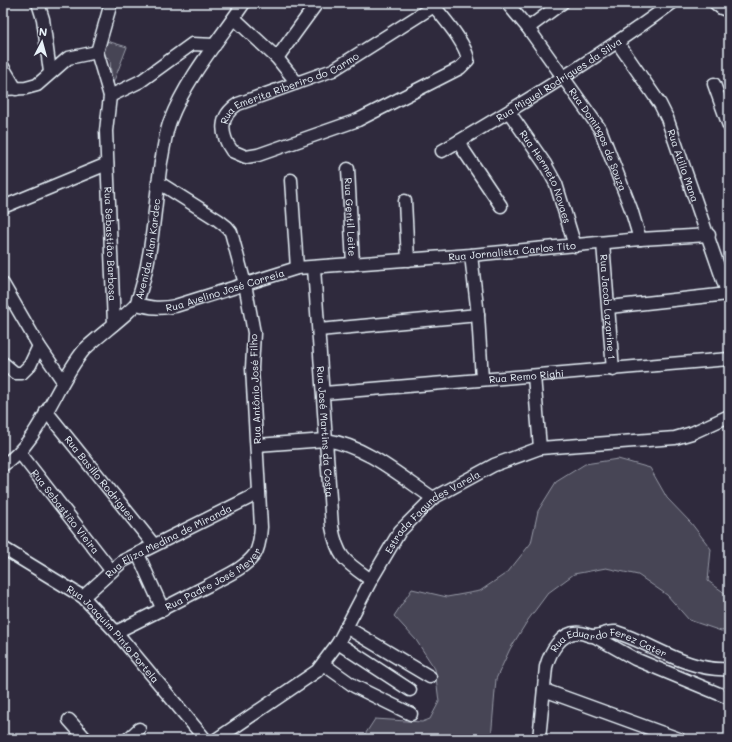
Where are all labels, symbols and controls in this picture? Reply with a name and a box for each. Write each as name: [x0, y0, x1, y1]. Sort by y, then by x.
north arrow: [22, 22, 62, 62]
text: N: [38, 24, 48, 39]
street label: Rua Miguel Rodrigues da Silva: [493, 34, 624, 125]
street label: Rua Emerita Riberiro do Carmo: [217, 48, 361, 126]
street label: Rua Domingos de Souza: [566, 85, 630, 193]
street label: Rua Hermeto Novaes: [517, 127, 575, 225]
street label: Rua Atilio Mana: [664, 127, 702, 204]
street label: Rua Gentil Leite: [341, 177, 360, 257]
street label: Rua Sebastião Barbosa: [101, 186, 120, 301]
street label: Avenida Alan Kardec: [131, 198, 163, 301]
street label: Rua Jornalista Carlos Tito: [448, 238, 576, 264]
street label: Rua Jacob Lazarine 1: [597, 254, 619, 360]
street label: Rua Avelino José Correia: [165, 265, 286, 314]
street label: Rua Antônio José Filho: [246, 334, 264, 444]
street label: Rua José Martins da Costa: [314, 365, 337, 498]
street label: Rua Remo Righi: [488, 366, 564, 386]
street label: Rua Basillo Rodrigues: [62, 433, 138, 523]
street label: Rua Sebastião Vieira: [28, 466, 103, 557]
street label: Estrada Fagundes Varela: [381, 467, 482, 556]
street label: Rua Eliza Medina de Miranda: [102, 501, 234, 581]
street label: Rua Padre José Meyer: [163, 546, 264, 613]
street label: Rua Joaquim Pinto Portela: [64, 582, 162, 686]
text: Rua Eduardo Ferez Cater: [547, 625, 669, 660]
street label: Rua Eduardo Ferez Cater: [547, 649, 673, 661]

